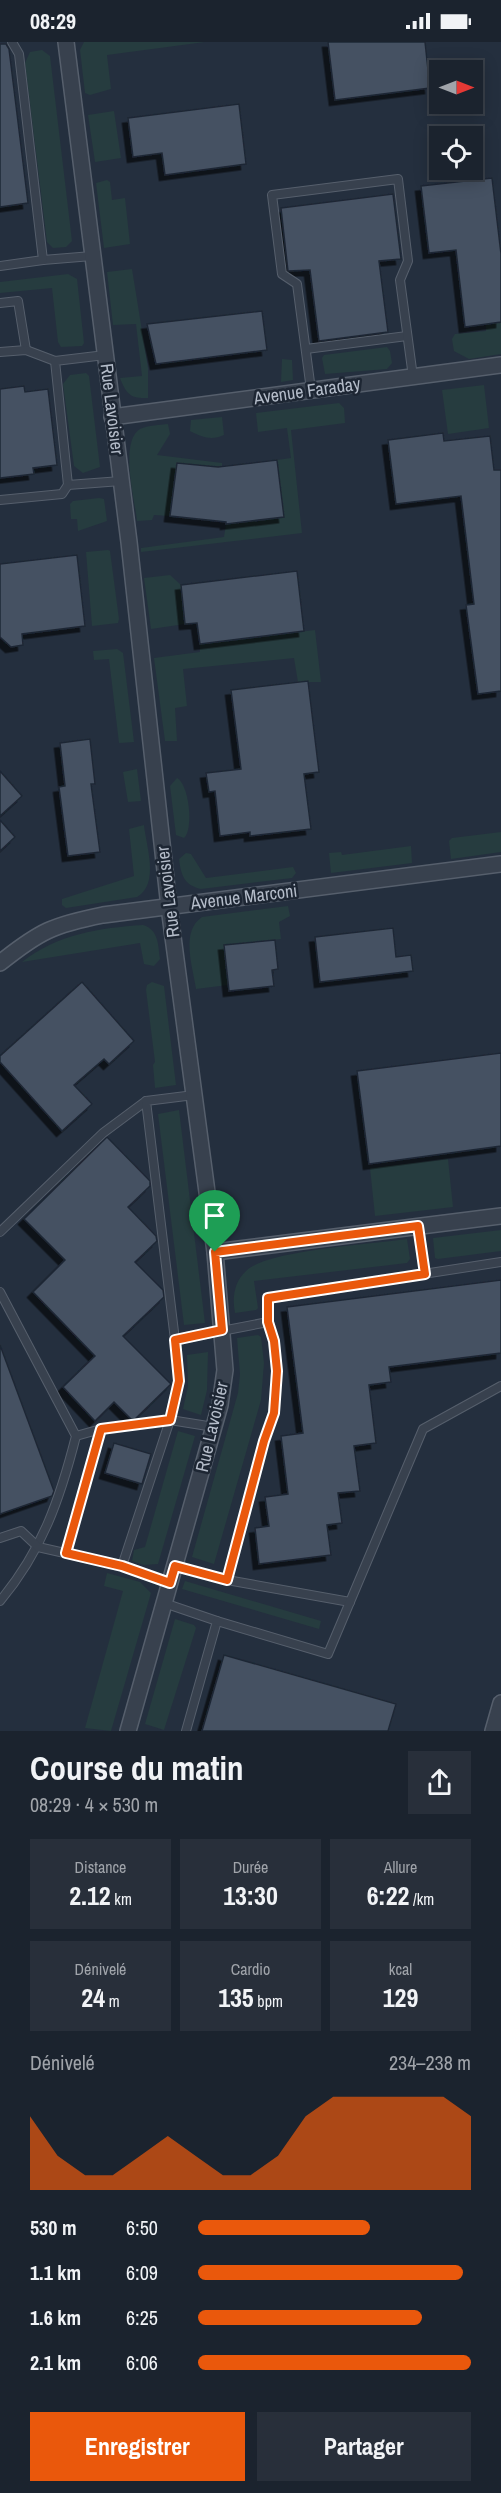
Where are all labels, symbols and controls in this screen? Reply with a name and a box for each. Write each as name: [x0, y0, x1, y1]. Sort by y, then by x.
text: 08:29: [30, 6, 76, 36]
north arrow: [429, 60, 483, 114]
map controls: [429, 60, 483, 180]
button: locate: [429, 126, 483, 180]
street label: Rue Lavoisier: [94, 362, 131, 456]
street label: Avenue Faraday: [251, 371, 362, 410]
street label: Rue Lavoisier: [149, 845, 186, 939]
street label: Avenue Marconi: [188, 878, 299, 916]
pin: [189, 1190, 240, 1252]
icon: arrive: [198, 1199, 231, 1232]
street label: Rue Lavoisier: [189, 1379, 234, 1474]
text: Course du matin: [30, 1746, 244, 1790]
button: share: [408, 1751, 471, 1814]
text: 08:29 · 4 × 530 m: [30, 1791, 158, 1818]
text: Distance: [75, 1856, 126, 1878]
text: Durée: [233, 1856, 268, 1878]
text: Allure: [384, 1856, 417, 1878]
text: 2.12: [69, 1878, 111, 1913]
text: 13:30: [223, 1878, 278, 1913]
text: 6:22: [367, 1878, 409, 1913]
text: km: [111, 1888, 132, 1910]
text: /km: [409, 1888, 434, 1910]
text: Dénivelé: [75, 1958, 126, 1980]
text: Cardio: [231, 1958, 270, 1980]
text: kcal: [389, 1958, 412, 1980]
text: 24: [81, 1980, 105, 2015]
text: 135: [218, 1980, 254, 2015]
text: 129: [383, 1980, 418, 2015]
text: m: [105, 1990, 120, 2012]
text: bpm: [254, 1990, 283, 2012]
text: Dénivelé: [30, 2049, 95, 2076]
text: 234–238 m: [389, 2049, 471, 2076]
text: 530 m: [30, 2214, 77, 2241]
text: 6:50: [126, 2214, 158, 2241]
text: 1.1 km: [30, 2259, 81, 2286]
text: 6:09: [126, 2259, 158, 2286]
text: 1.6 km: [30, 2304, 81, 2331]
text: 6:25: [126, 2304, 158, 2331]
text: 2.1 km: [30, 2349, 81, 2376]
text: 6:06: [126, 2349, 158, 2376]
button: Enregistrer: [30, 2412, 245, 2481]
button: Partager: [257, 2412, 471, 2481]

